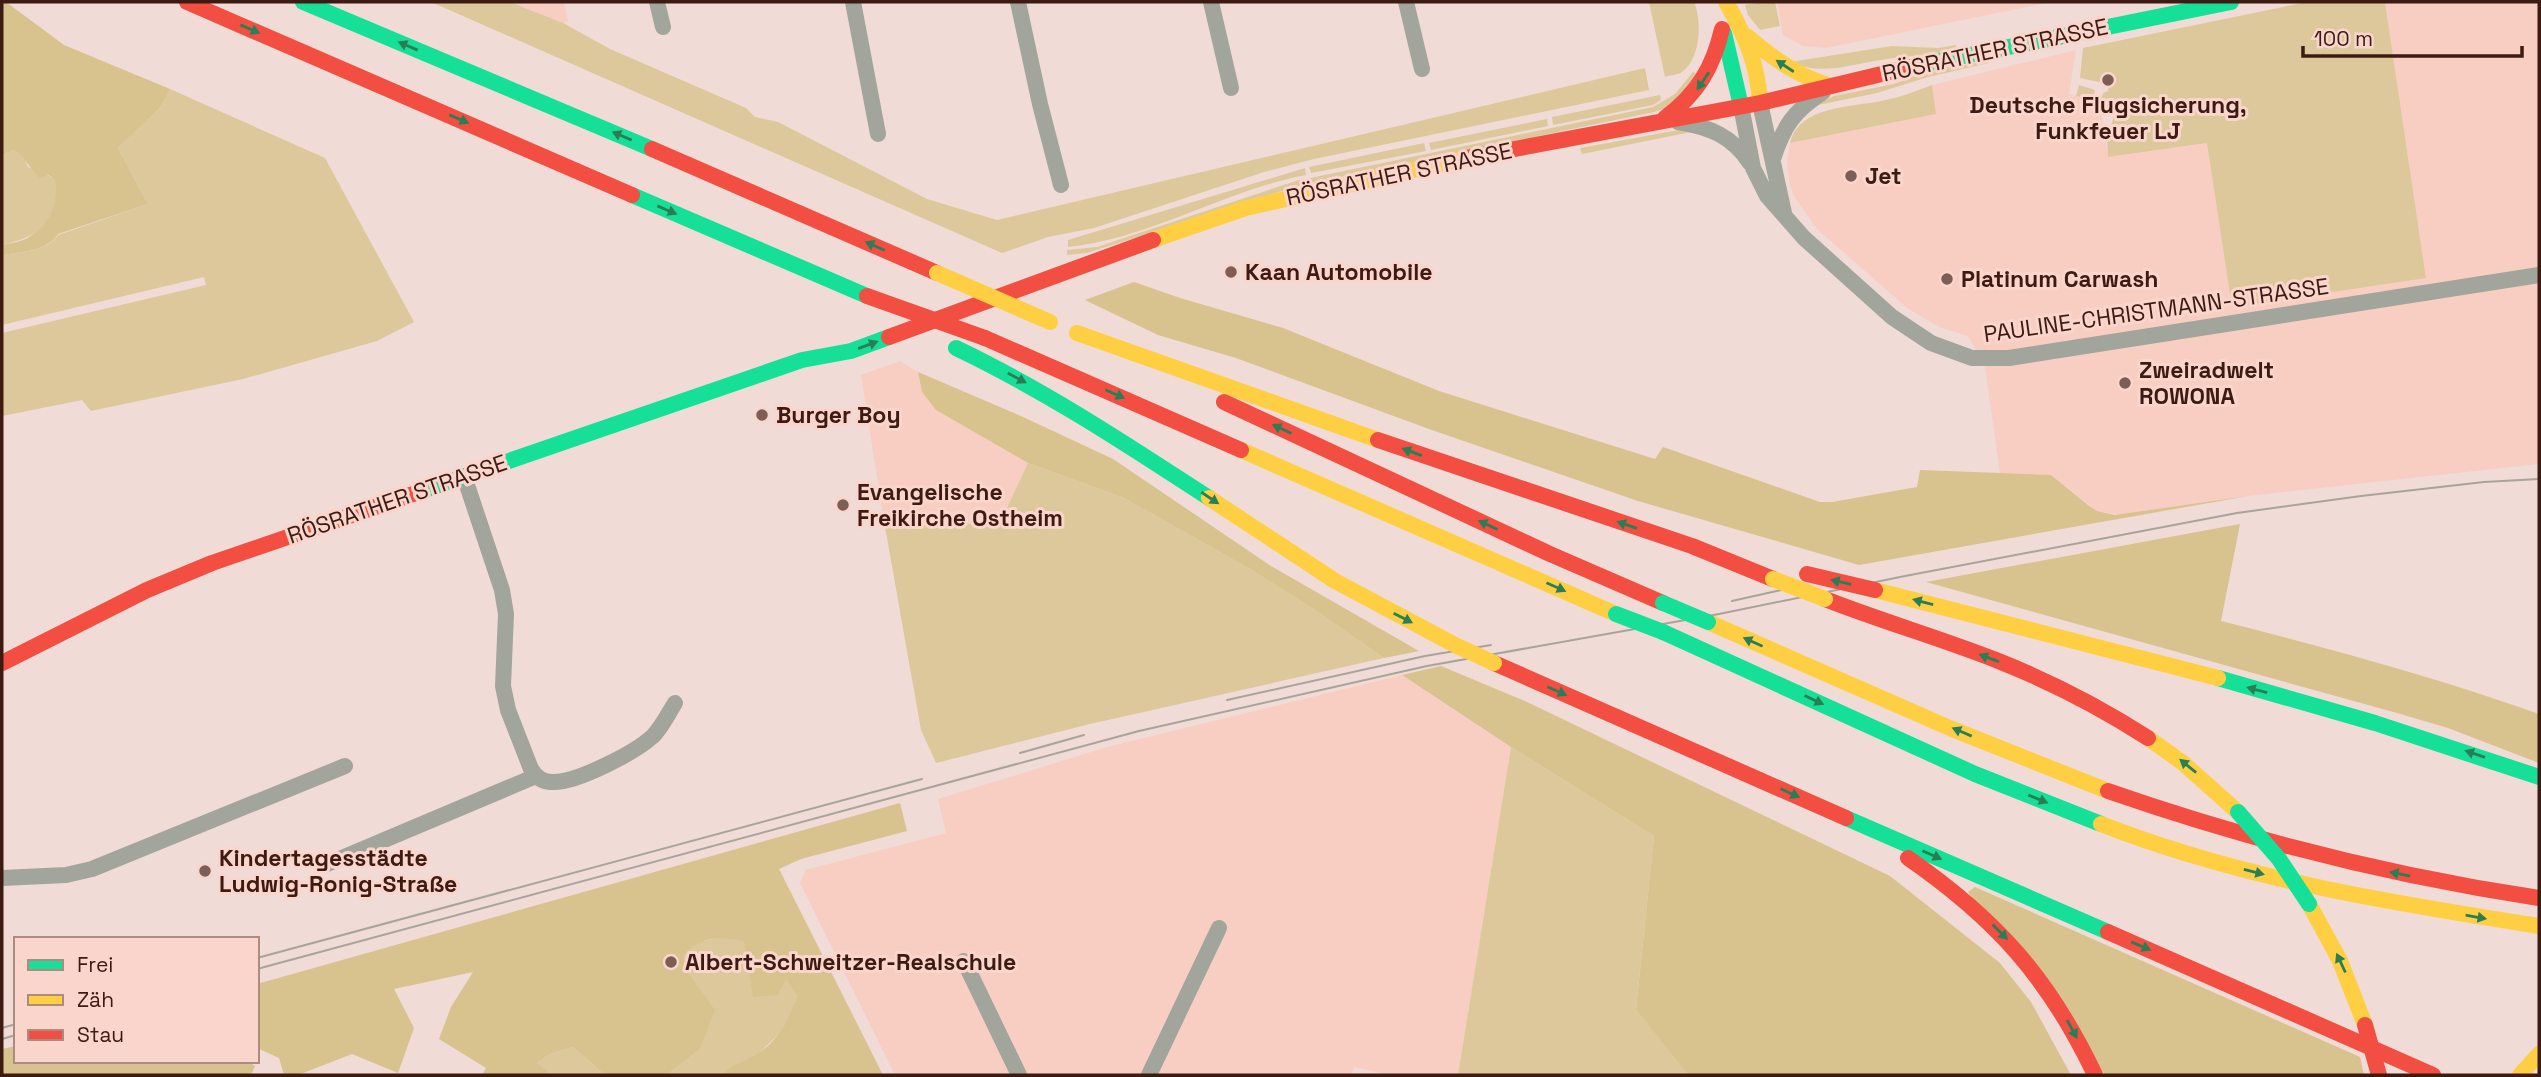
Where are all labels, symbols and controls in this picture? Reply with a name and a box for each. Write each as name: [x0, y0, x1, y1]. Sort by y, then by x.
street label: RÖSRATHER STRASSE: [1879, 11, 2111, 89]
scale bar: [2303, 14, 2522, 58]
one-way arrow: [240, 23, 260, 35]
text: 100 m: [2314, 25, 2373, 52]
one-way arrow: [398, 40, 418, 52]
one-way arrow: [1775, 60, 1795, 73]
one-way arrow: [1696, 72, 1710, 90]
marker: Deutsche Flugsicherung, Funkfeuer LJ: [2100, 72, 2116, 88]
place label: Deutsche Flugsicherung, Funkfeuer LJ: [1969, 90, 2247, 146]
one-way arrow: [448, 114, 469, 125]
one-way arrow: [612, 131, 633, 142]
street label: RÖSRATHER STRASSE: [1283, 135, 1515, 213]
place label: Jet: [1865, 161, 1902, 191]
marker: Jet: [1843, 168, 1859, 184]
one-way arrow: [657, 205, 678, 216]
one-way arrow: [865, 240, 885, 252]
place label: Kaan Automobile: [1245, 257, 1433, 287]
marker: Kaan Automobile: [1223, 264, 1239, 280]
place label: Platinum Carwash: [1961, 264, 2158, 294]
marker: Platinum Carwash: [1939, 271, 1955, 287]
street label: PAULINE-CHRISTMANN-STRASSE: [1982, 271, 2330, 349]
one-way arrow: [858, 339, 879, 350]
place label: Zweiradwelt ROWONA: [2139, 355, 2274, 411]
one-way arrow: [1007, 372, 1027, 384]
marker: Zweiradwelt ROWONA: [2117, 375, 2133, 391]
one-way arrow: [1105, 389, 1126, 400]
place label: Burger Boy: [776, 400, 901, 430]
marker: Burger Boy: [754, 407, 770, 423]
one-way arrow: [1272, 423, 1292, 435]
one-way arrow: [1401, 446, 1422, 457]
street label: RÖSRATHER STRASSE: [283, 447, 511, 551]
place label: Evangelische Freikirche Ostheim: [857, 477, 1063, 533]
one-way arrow: [1201, 491, 1219, 505]
marker: Evangelische Freikirche Ostheim: [835, 497, 851, 513]
one-way arrow: [1617, 519, 1638, 530]
one-way arrow: [1478, 520, 1498, 531]
one-way arrow: [1830, 576, 1852, 587]
one-way arrow: [1546, 581, 1566, 593]
one-way arrow: [1912, 597, 1933, 607]
one-way arrow: [1393, 613, 1413, 624]
one-way arrow: [1743, 636, 1763, 648]
one-way arrow: [1978, 652, 1999, 663]
one-way arrow: [2246, 684, 2267, 694]
one-way arrow: [1547, 685, 1567, 697]
one-way arrow: [1804, 695, 1824, 706]
one-way arrow: [1951, 727, 1972, 738]
one-way arrow: [2465, 748, 2486, 759]
one-way arrow: [2179, 758, 2197, 773]
one-way arrow: [1780, 787, 1800, 799]
one-way arrow: [2028, 794, 2049, 805]
place label: Kindertagesstädte Ludwig-Ronig-Straße: [219, 843, 457, 899]
one-way arrow: [1922, 850, 1943, 861]
marker: Kindertagesstädte Ludwig-Ronig-Straße: [197, 863, 213, 879]
one-way arrow: [2243, 867, 2265, 878]
one-way arrow: [2389, 869, 2411, 880]
one-way arrow: [2466, 912, 2488, 923]
one-way arrow: [1991, 923, 2008, 940]
legend: [14, 937, 259, 1063]
one-way arrow: [2131, 940, 2151, 952]
place label: Albert-Schweitzer-Realschule: [685, 947, 1016, 977]
text: Frei: [77, 951, 113, 978]
one-way arrow: [2335, 952, 2346, 973]
marker: Albert-Schweitzer-Realschule: [663, 954, 679, 970]
text: Zäh: [77, 986, 114, 1013]
one-way arrow: [2066, 1020, 2078, 1039]
text: Stau: [77, 1021, 124, 1048]

